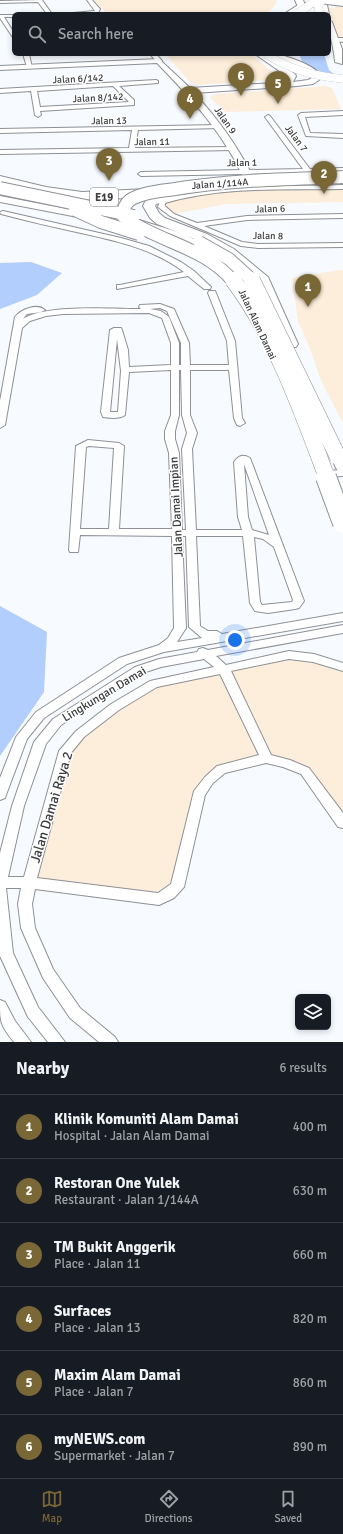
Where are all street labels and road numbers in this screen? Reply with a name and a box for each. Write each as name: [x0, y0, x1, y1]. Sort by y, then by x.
street label: Jalan 6/142: [52, 72, 104, 86]
street label: Jalan 8/142: [72, 91, 124, 105]
street label: Jalan 9: [212, 105, 239, 136]
street label: Jalan 13: [91, 115, 127, 127]
street label: Jalan 7: [282, 123, 310, 154]
street label: Jalan 11: [134, 136, 170, 148]
street label: Jalan 1: [227, 157, 257, 169]
street label: Jalan 1/114A: [191, 176, 249, 192]
road number: E19: [90, 188, 118, 206]
street label: Jalan 6: [255, 202, 285, 216]
street label: Jalan 8: [253, 230, 283, 242]
street label: Jalan Alam Damai: [236, 287, 279, 362]
street label: Jalan Damai Impian: [166, 456, 187, 558]
street label: Lingkungan Damai: [60, 663, 149, 725]
street label: Jalan Damai Raya 2: [26, 749, 76, 865]

